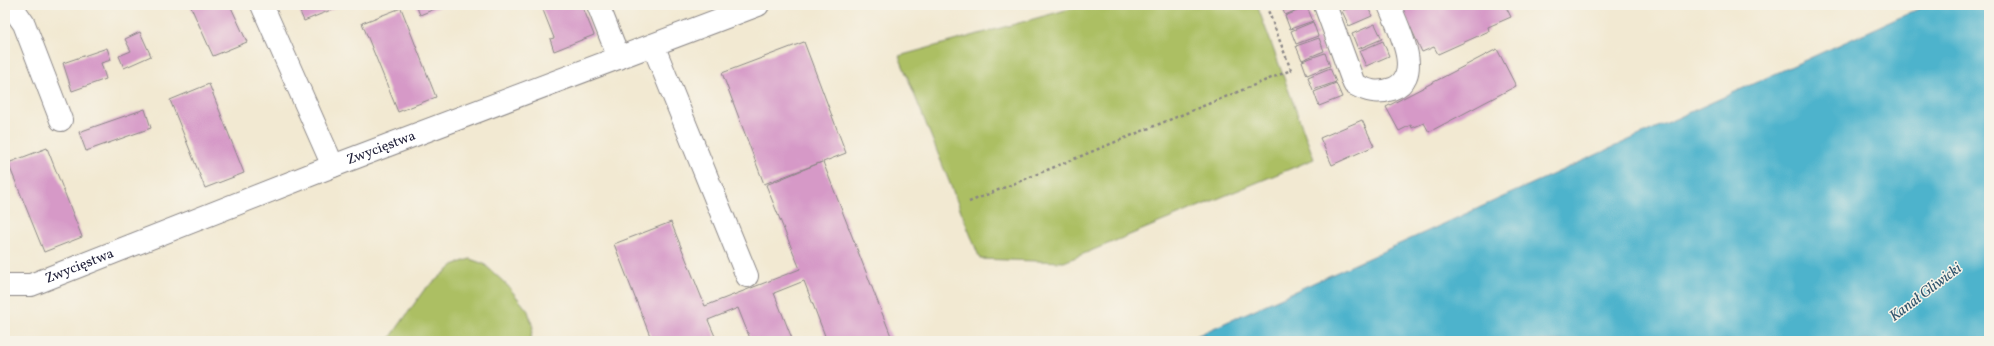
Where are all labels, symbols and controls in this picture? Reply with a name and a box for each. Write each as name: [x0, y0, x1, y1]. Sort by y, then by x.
street label: Zwycięstwa: [344, 126, 418, 169]
street label: Zwycięstwa: [42, 244, 117, 288]
water label: Kanał Gliwicki: [1885, 259, 1967, 327]

